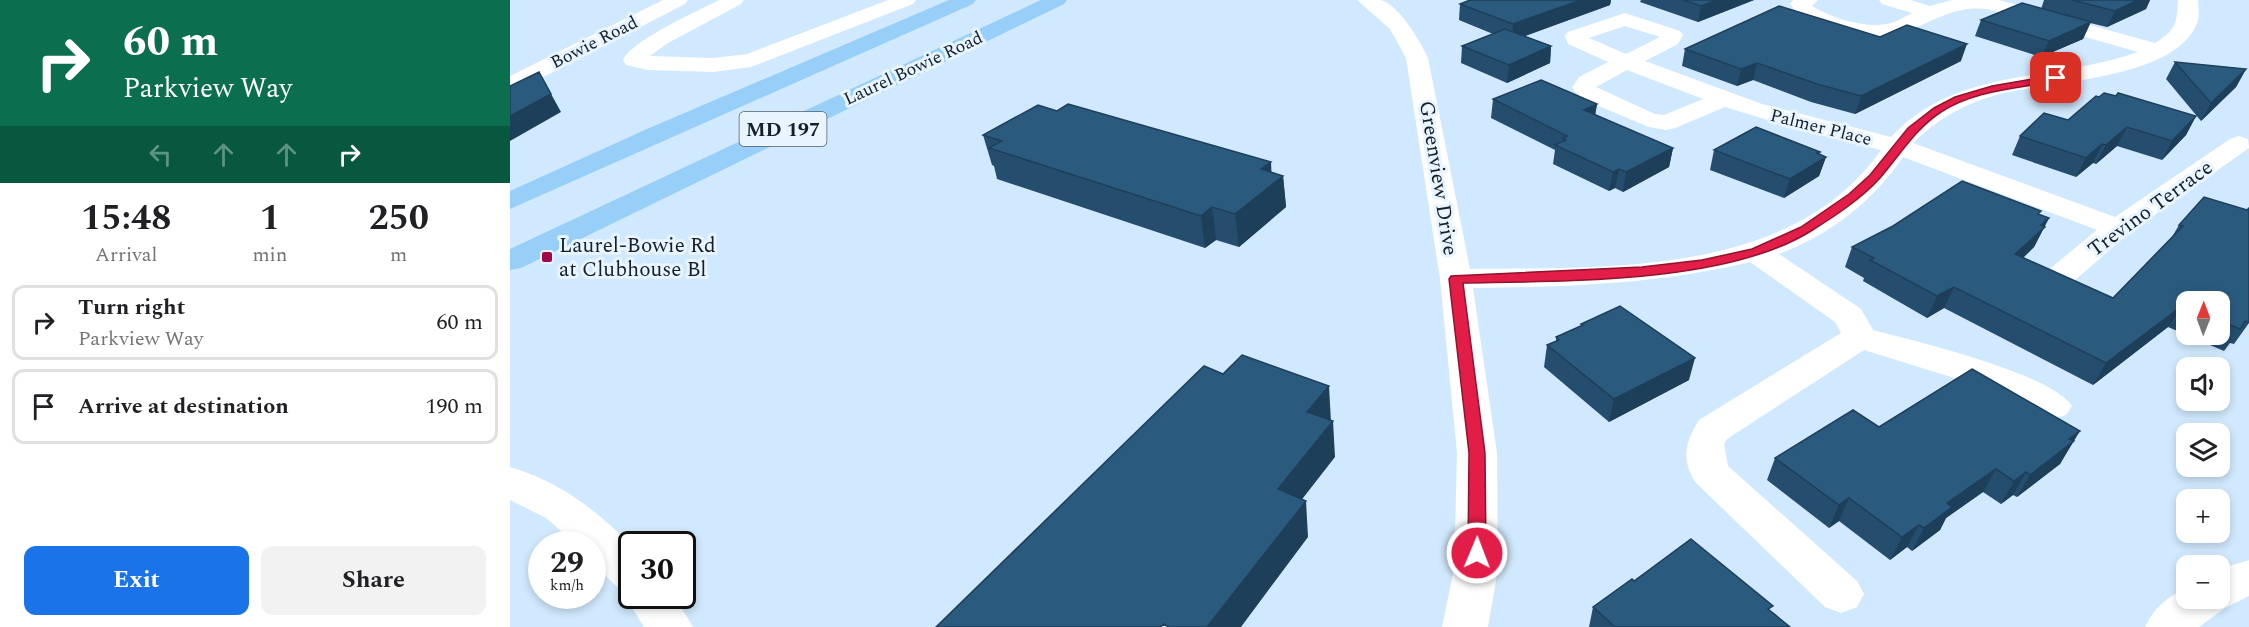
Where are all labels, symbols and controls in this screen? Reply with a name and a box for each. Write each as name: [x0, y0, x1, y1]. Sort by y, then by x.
street label: Bowie Road: [546, 9, 643, 76]
text: 60 m: [123, 11, 218, 74]
icon: right: [24, 24, 102, 102]
street label: Laurel Bowie Road: [839, 24, 987, 113]
pin: [2030, 52, 2081, 103]
icon: arrive: [2039, 61, 2072, 94]
text: Parkview Way: [123, 68, 292, 110]
street label: Greenview Drive: [1410, 99, 1466, 258]
street label: Palmer Place: [1767, 102, 1875, 153]
road number: MD 197: [740, 112, 826, 146]
icon: left: [144, 138, 177, 171]
icon: ahead: [207, 138, 240, 171]
icon: ahead: [270, 138, 303, 171]
icon: right: [333, 138, 366, 171]
street label: Trevino Terrace: [2081, 152, 2220, 265]
text: 15:48: [81, 191, 171, 246]
text: 1: [260, 191, 280, 246]
text: 250: [368, 191, 429, 246]
place label: Laurel-Bowie Rd at Clubhouse Bl: [559, 230, 716, 286]
text: Arrival: [95, 240, 157, 270]
text: min: [252, 240, 287, 270]
text: m: [390, 240, 407, 270]
marker: Laurel-Bowie Rd at Clubhouse Bl: [540, 250, 554, 264]
text: Turn right: [78, 291, 185, 324]
north arrow: [2176, 291, 2230, 345]
map controls: [2176, 291, 2230, 609]
icon: right: [27, 306, 60, 339]
text: 60 m: [437, 306, 483, 339]
text: Parkview Way: [78, 324, 203, 354]
button: sound: [2176, 357, 2230, 411]
icon: arrive: [27, 390, 60, 423]
text: Arrive at destination: [78, 390, 289, 423]
text: 190 m: [426, 390, 483, 423]
button: layers: [2176, 423, 2230, 477]
button: +: [2176, 489, 2230, 543]
position arrow: [1445, 521, 1509, 585]
speed limit sign: 30: [618, 531, 696, 609]
text: 29: [550, 540, 584, 586]
button: Exit: [24, 546, 249, 615]
button: Share: [261, 546, 486, 615]
button: −: [2176, 555, 2230, 609]
text: km/h: [550, 574, 584, 597]

